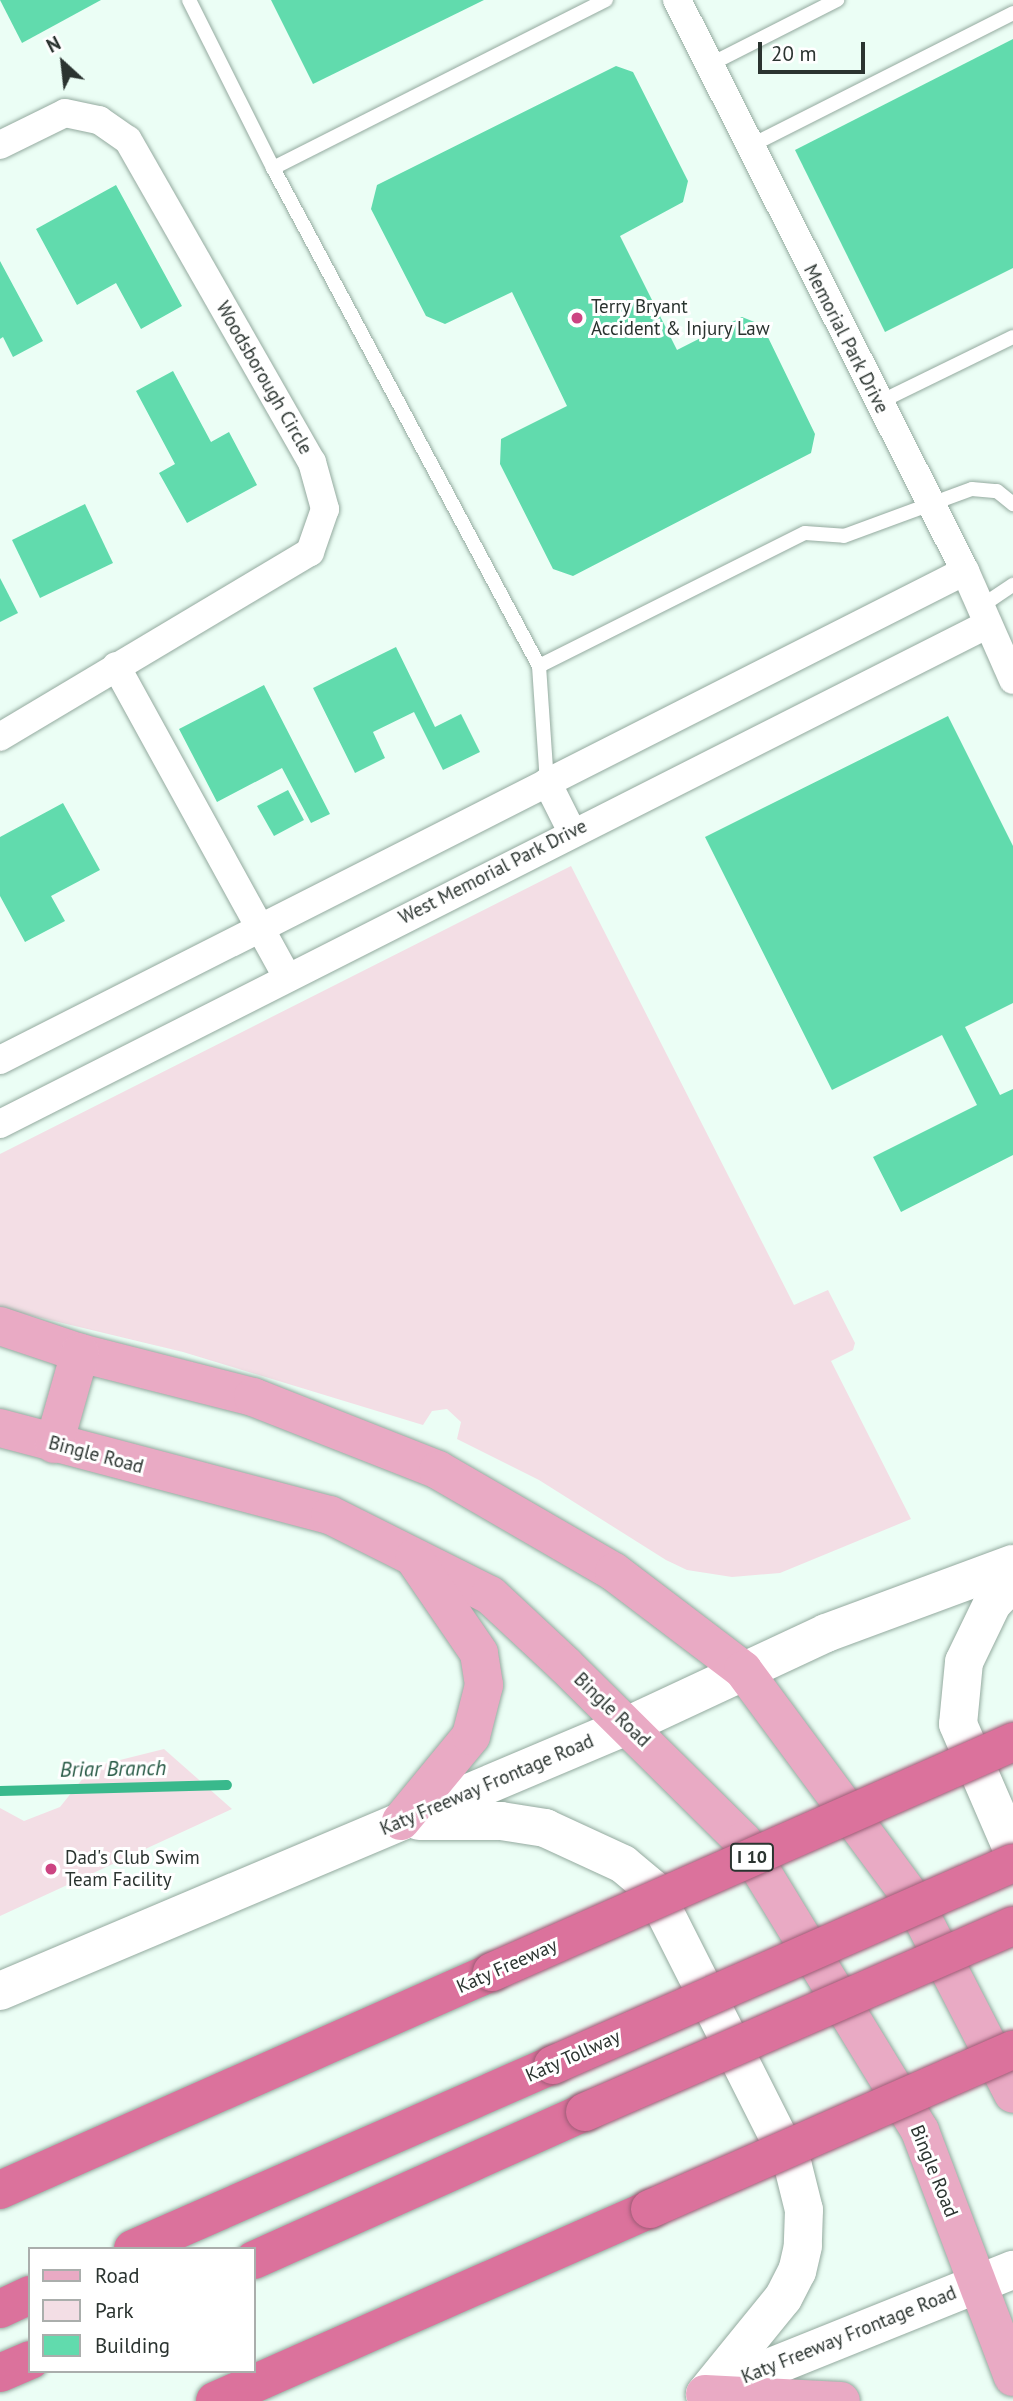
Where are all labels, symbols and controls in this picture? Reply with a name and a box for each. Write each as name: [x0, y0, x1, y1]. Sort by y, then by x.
north arrow: [28, 28, 98, 98]
scale bar: [761, 28, 868, 72]
text: N: [42, 31, 64, 58]
text: 20 m: [771, 40, 817, 67]
street label: Memorial Park Drive: [799, 261, 893, 417]
place label: Terry Bryant Accident & Injury Law: [591, 296, 770, 340]
street label: Woodsborough Circle: [211, 298, 317, 458]
marker: Terry Bryant Accident & Injury Law: [569, 310, 585, 326]
street label: West Memorial Park Drive: [395, 814, 591, 930]
street label: Bingle Road: [46, 1431, 146, 1479]
street label: Bingle Road: [569, 1668, 655, 1752]
street label: Katy Freeway Frontage Road: [376, 1729, 598, 1841]
water label: Briar Branch: [60, 1755, 166, 1783]
road number: I 10: [729, 1842, 775, 1871]
place label: Dad's Club Swim Team Facility: [65, 1847, 200, 1891]
marker: Dad's Club Swim Team Facility: [43, 1861, 59, 1877]
street label: Katy Freeway: [453, 1934, 561, 1998]
street label: Katy Tollway: [522, 2025, 624, 2087]
street label: Bingle Road: [905, 2122, 963, 2220]
legend: [28, 2247, 256, 2373]
text: Road: [95, 2262, 139, 2289]
street label: Katy Freeway Frontage Road: [738, 2281, 960, 2389]
text: Park: [95, 2297, 134, 2324]
text: Building: [95, 2332, 170, 2359]

